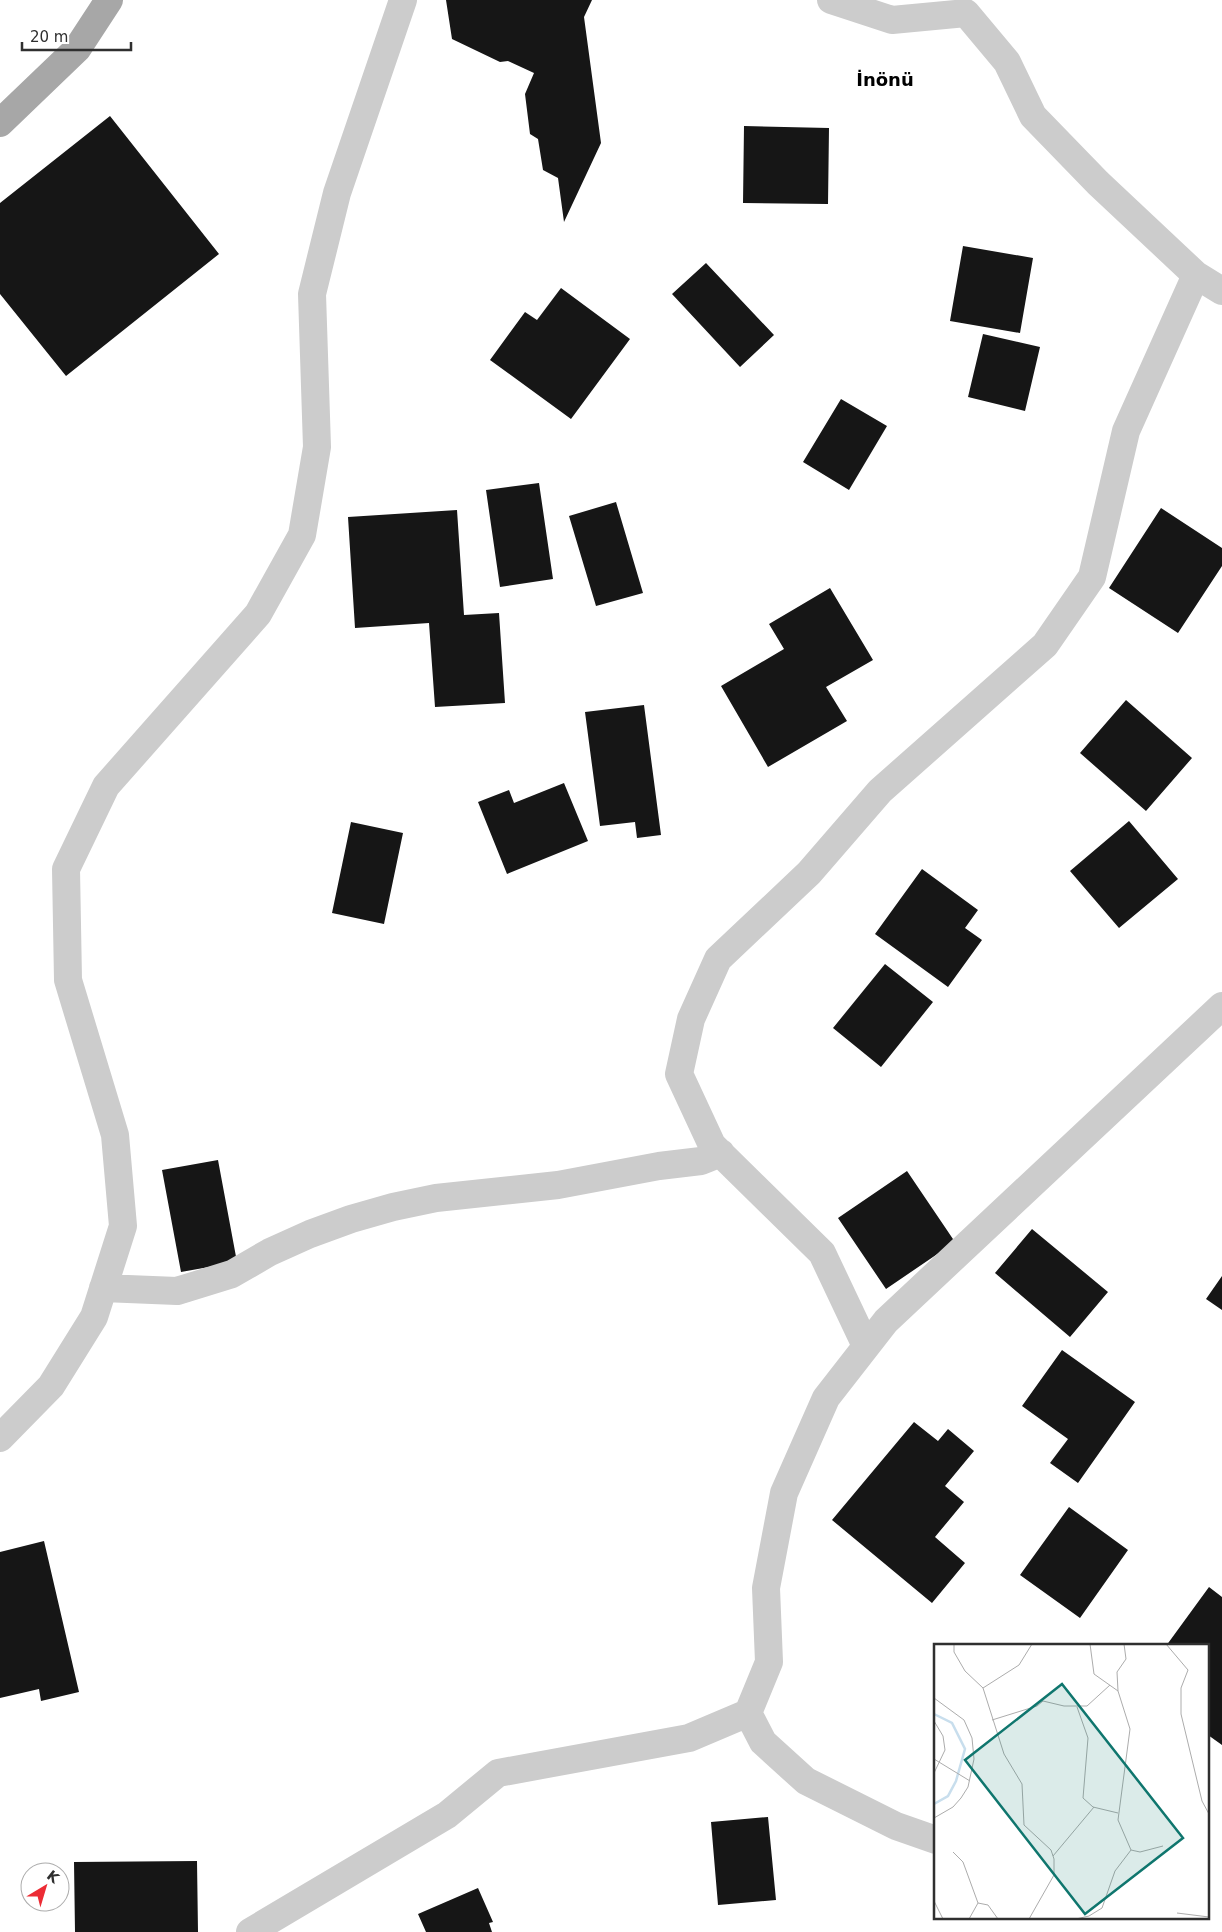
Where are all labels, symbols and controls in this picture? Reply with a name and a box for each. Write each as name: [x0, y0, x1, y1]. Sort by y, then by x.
scale bar: [22, 20, 131, 52]
text: 20 m: [30, 28, 68, 46]
district label: İnönü: [856, 69, 914, 90]
inset map: [934, 1644, 1210, 1920]
north arrow: [20, 1862, 70, 1912]
text: K: [44, 1867, 63, 1887]

